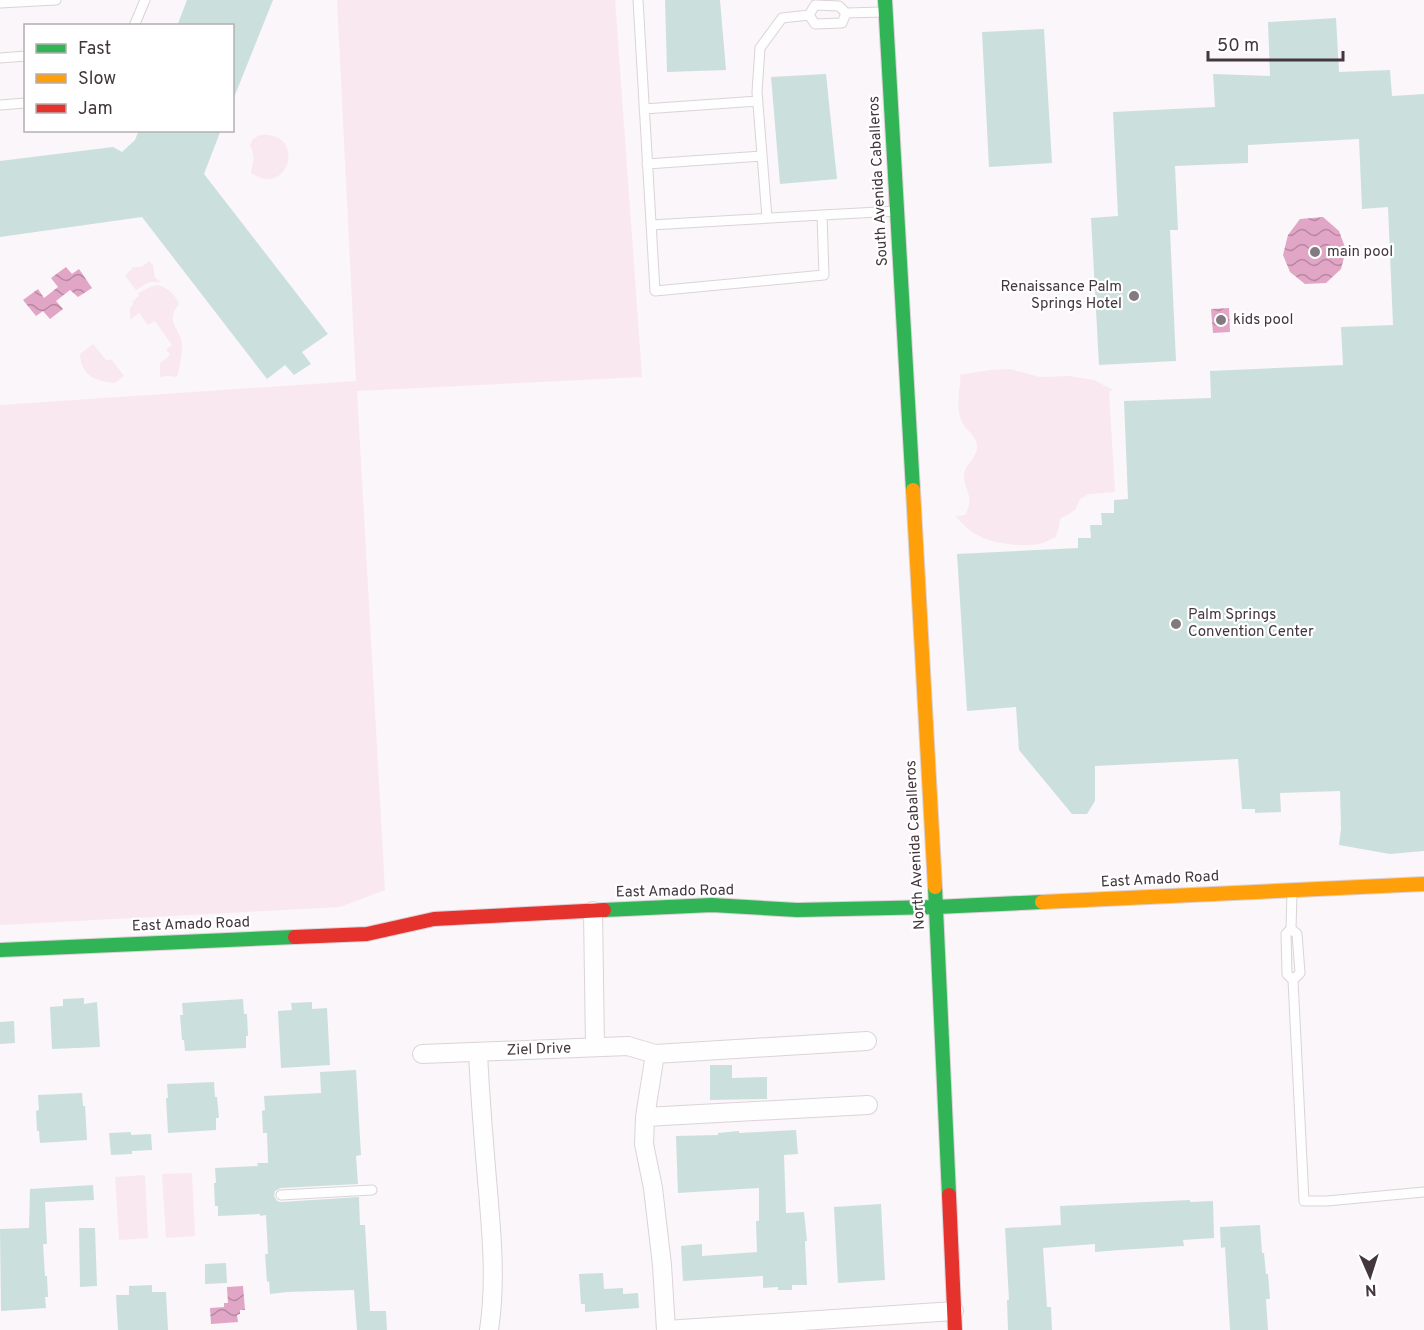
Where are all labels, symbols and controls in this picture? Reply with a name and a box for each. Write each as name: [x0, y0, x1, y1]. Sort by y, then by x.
legend: [24, 24, 234, 132]
scale bar: [1208, 24, 1343, 62]
text: 50 m: [1217, 35, 1259, 58]
text: Fast: [78, 38, 111, 61]
text: Slow: [78, 68, 116, 91]
street label: South Avenida Caballeros: [865, 95, 893, 267]
text: Jam: [78, 98, 113, 121]
place label: main pool: [1327, 243, 1393, 262]
marker: main pool: [1308, 245, 1322, 259]
place label: Renaissance Palm Springs Hotel: [1000, 278, 1122, 314]
marker: Renaissance Palm Springs Hotel: [1127, 289, 1141, 303]
place label: kids pool: [1233, 311, 1293, 330]
marker: kids pool: [1214, 313, 1228, 327]
place label: Palm Springs Convention Center: [1188, 606, 1314, 642]
marker: Palm Springs Convention Center: [1169, 617, 1183, 631]
street label: North Avenida Caballeros: [902, 760, 930, 930]
street label: East Amado Road: [1100, 867, 1220, 893]
street label: East Amado Road: [616, 881, 734, 903]
street label: East Amado Road: [131, 913, 251, 937]
street label: Ziel Drive: [506, 1039, 572, 1061]
north arrow: [1340, 1246, 1400, 1306]
text: N: [1364, 1279, 1377, 1299]

